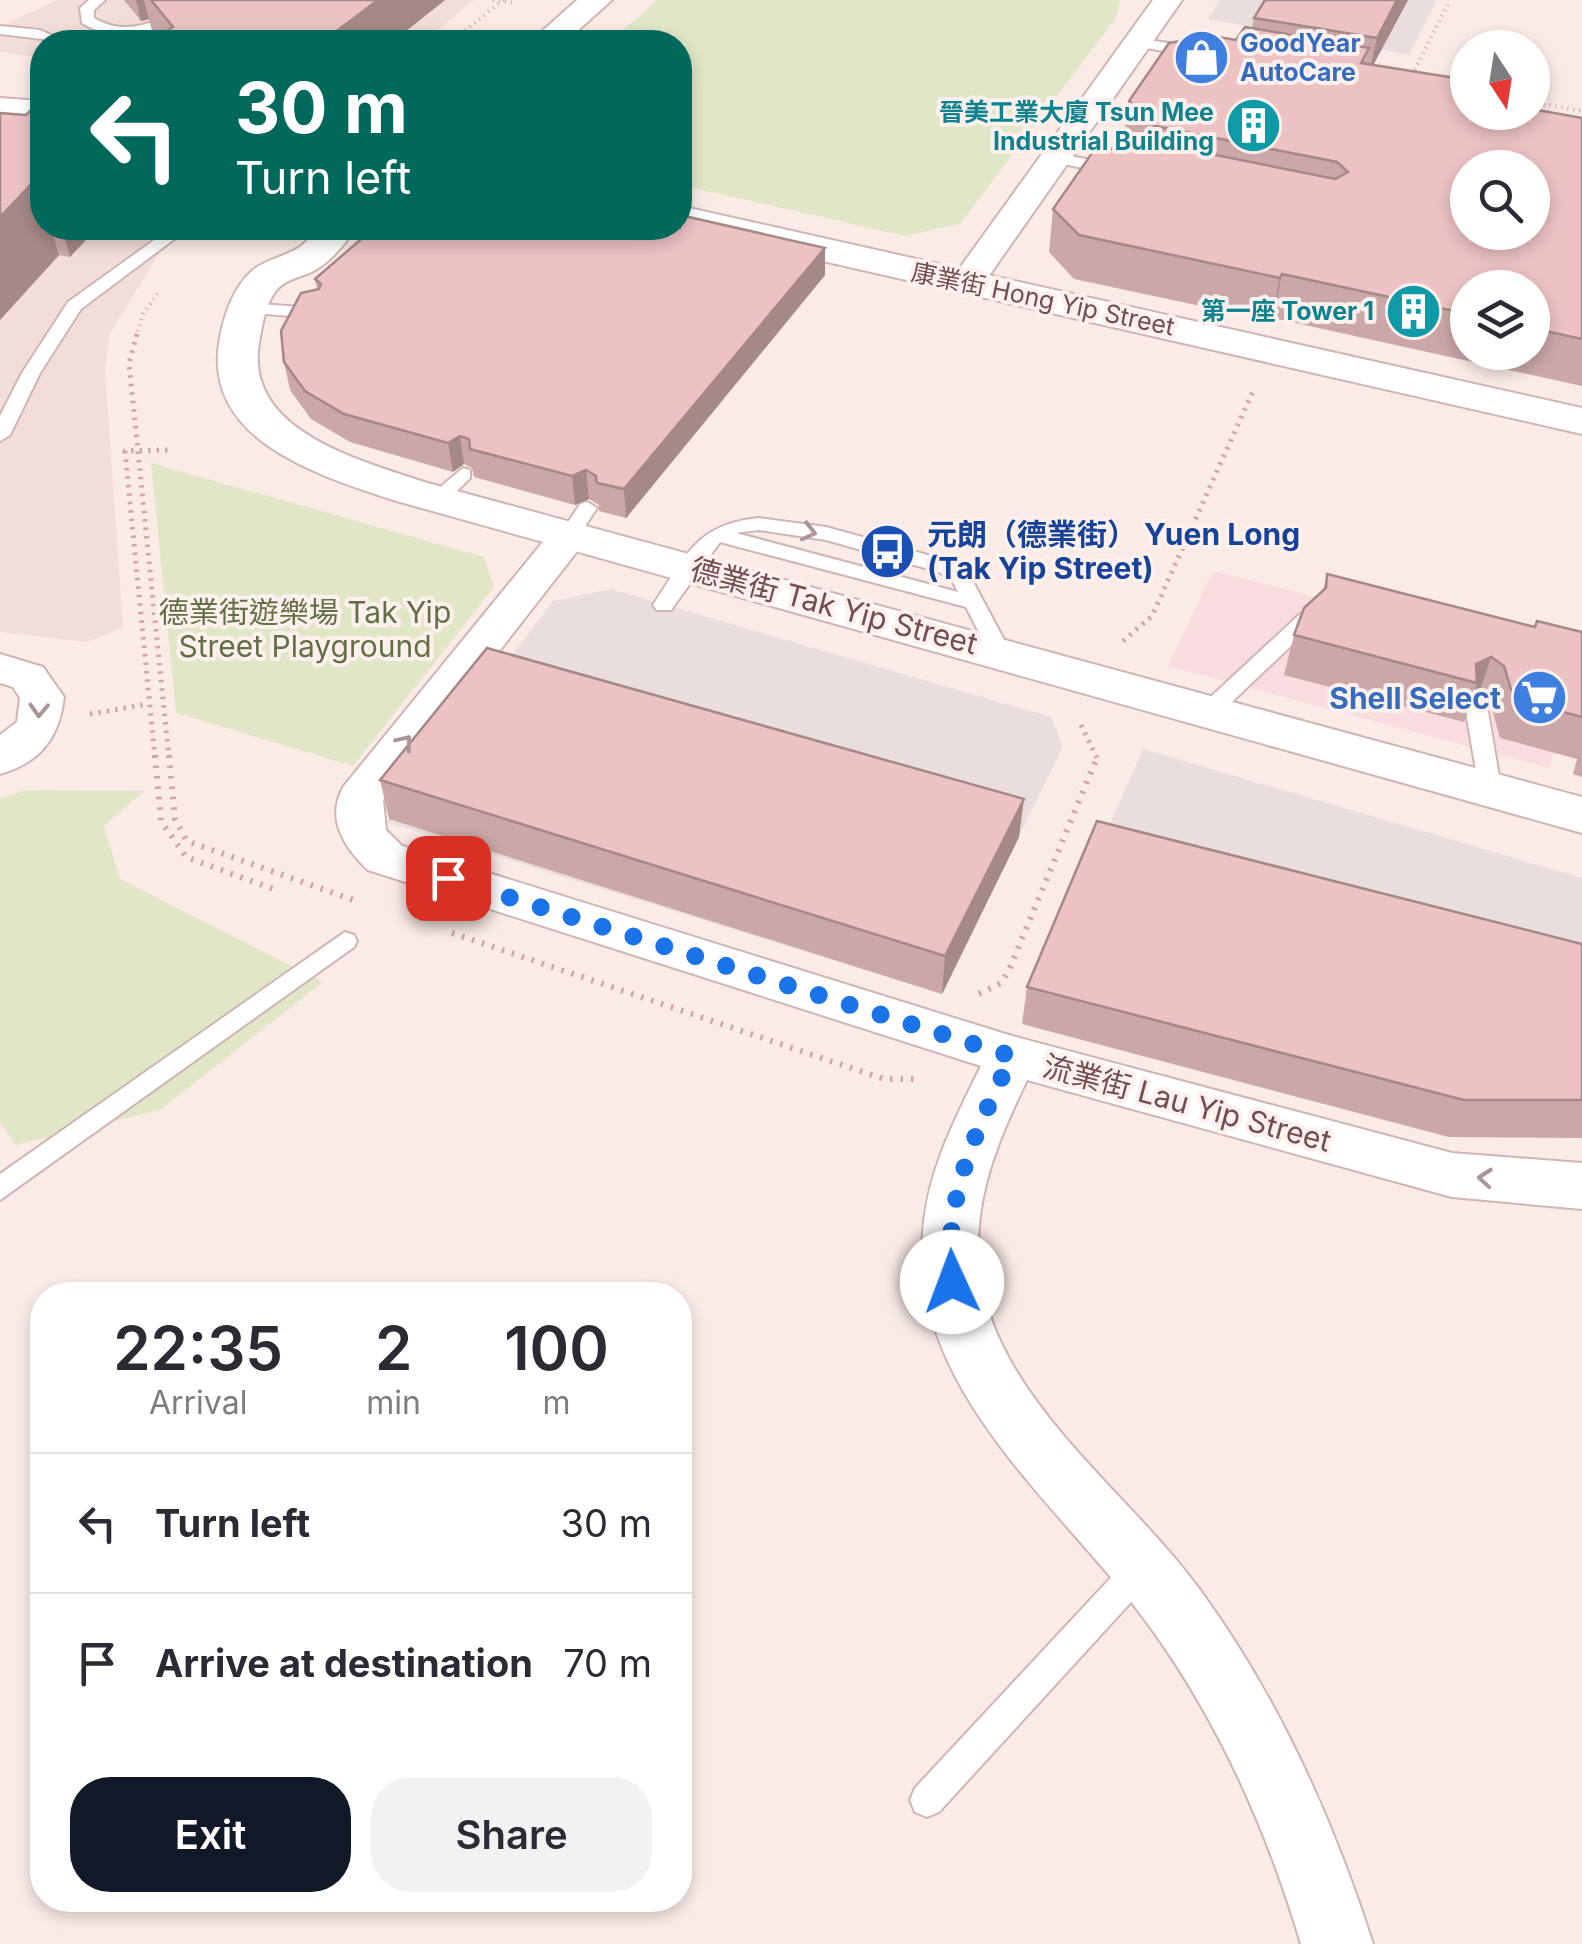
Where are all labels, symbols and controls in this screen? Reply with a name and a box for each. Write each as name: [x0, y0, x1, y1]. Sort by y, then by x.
shop icon: GoodYear AutoCare: [1171, 27, 1231, 87]
place label: GoodYear AutoCare: [1240, 28, 1361, 87]
north arrow: [1450, 30, 1550, 130]
map controls: [1450, 30, 1550, 370]
text: 30 m: [235, 65, 408, 150]
icon: left: [70, 70, 200, 200]
building icon: 晉美工業大廈 Tsun Mee Industrial Building: [1223, 96, 1283, 156]
place label: 晉美工業大廈 Tsun Mee Industrial Building: [939, 97, 1214, 156]
text: Turn left: [235, 150, 411, 205]
button: search: [1450, 150, 1550, 250]
street label: 康業街 Hong Yip Street: [909, 256, 1177, 342]
button: layers: [1450, 270, 1550, 370]
building icon: 第一座 Tower 1: [1383, 281, 1443, 341]
place label: 第一座 Tower 1: [1201, 296, 1374, 326]
place label: 元朗（德業街） Yuen Long (Tak Yip Street): [927, 516, 1300, 586]
one-way arrow: [800, 520, 817, 541]
bus stop icon: 元朗（德業街） Yuen Long (Tak Yip Street): [858, 521, 918, 581]
street label: 德業街 Tak Yip Street: [687, 550, 982, 662]
park label: 德業街遊樂場 Tak Yip Street Playground: [159, 594, 451, 664]
supermarket icon: Shell Select: [1510, 668, 1570, 728]
place label: Shell Select: [1329, 680, 1501, 716]
one-way arrow: [29, 703, 50, 719]
one-way arrow: [393, 735, 411, 753]
pin: [406, 836, 491, 921]
icon: arrive: [421, 851, 476, 906]
street label: 流業街 Lau Yip Street: [1039, 1047, 1335, 1159]
one-way arrow: [1476, 1167, 1492, 1189]
position arrow: [900, 1230, 1004, 1334]
text: 22:35: [113, 1312, 283, 1384]
text: 2: [375, 1312, 412, 1384]
text: 100: [504, 1312, 609, 1384]
text: Arrival: [149, 1383, 247, 1422]
text: min: [366, 1383, 421, 1422]
text: m: [542, 1383, 570, 1422]
icon: left: [70, 1496, 125, 1551]
text: Turn left: [155, 1500, 310, 1546]
text: 30 m: [561, 1500, 652, 1546]
icon: arrive: [70, 1636, 125, 1691]
text: Arrive at destination: [155, 1640, 533, 1686]
text: 70 m: [563, 1640, 652, 1686]
button: Exit: [70, 1777, 351, 1892]
button: Share: [371, 1777, 652, 1892]

